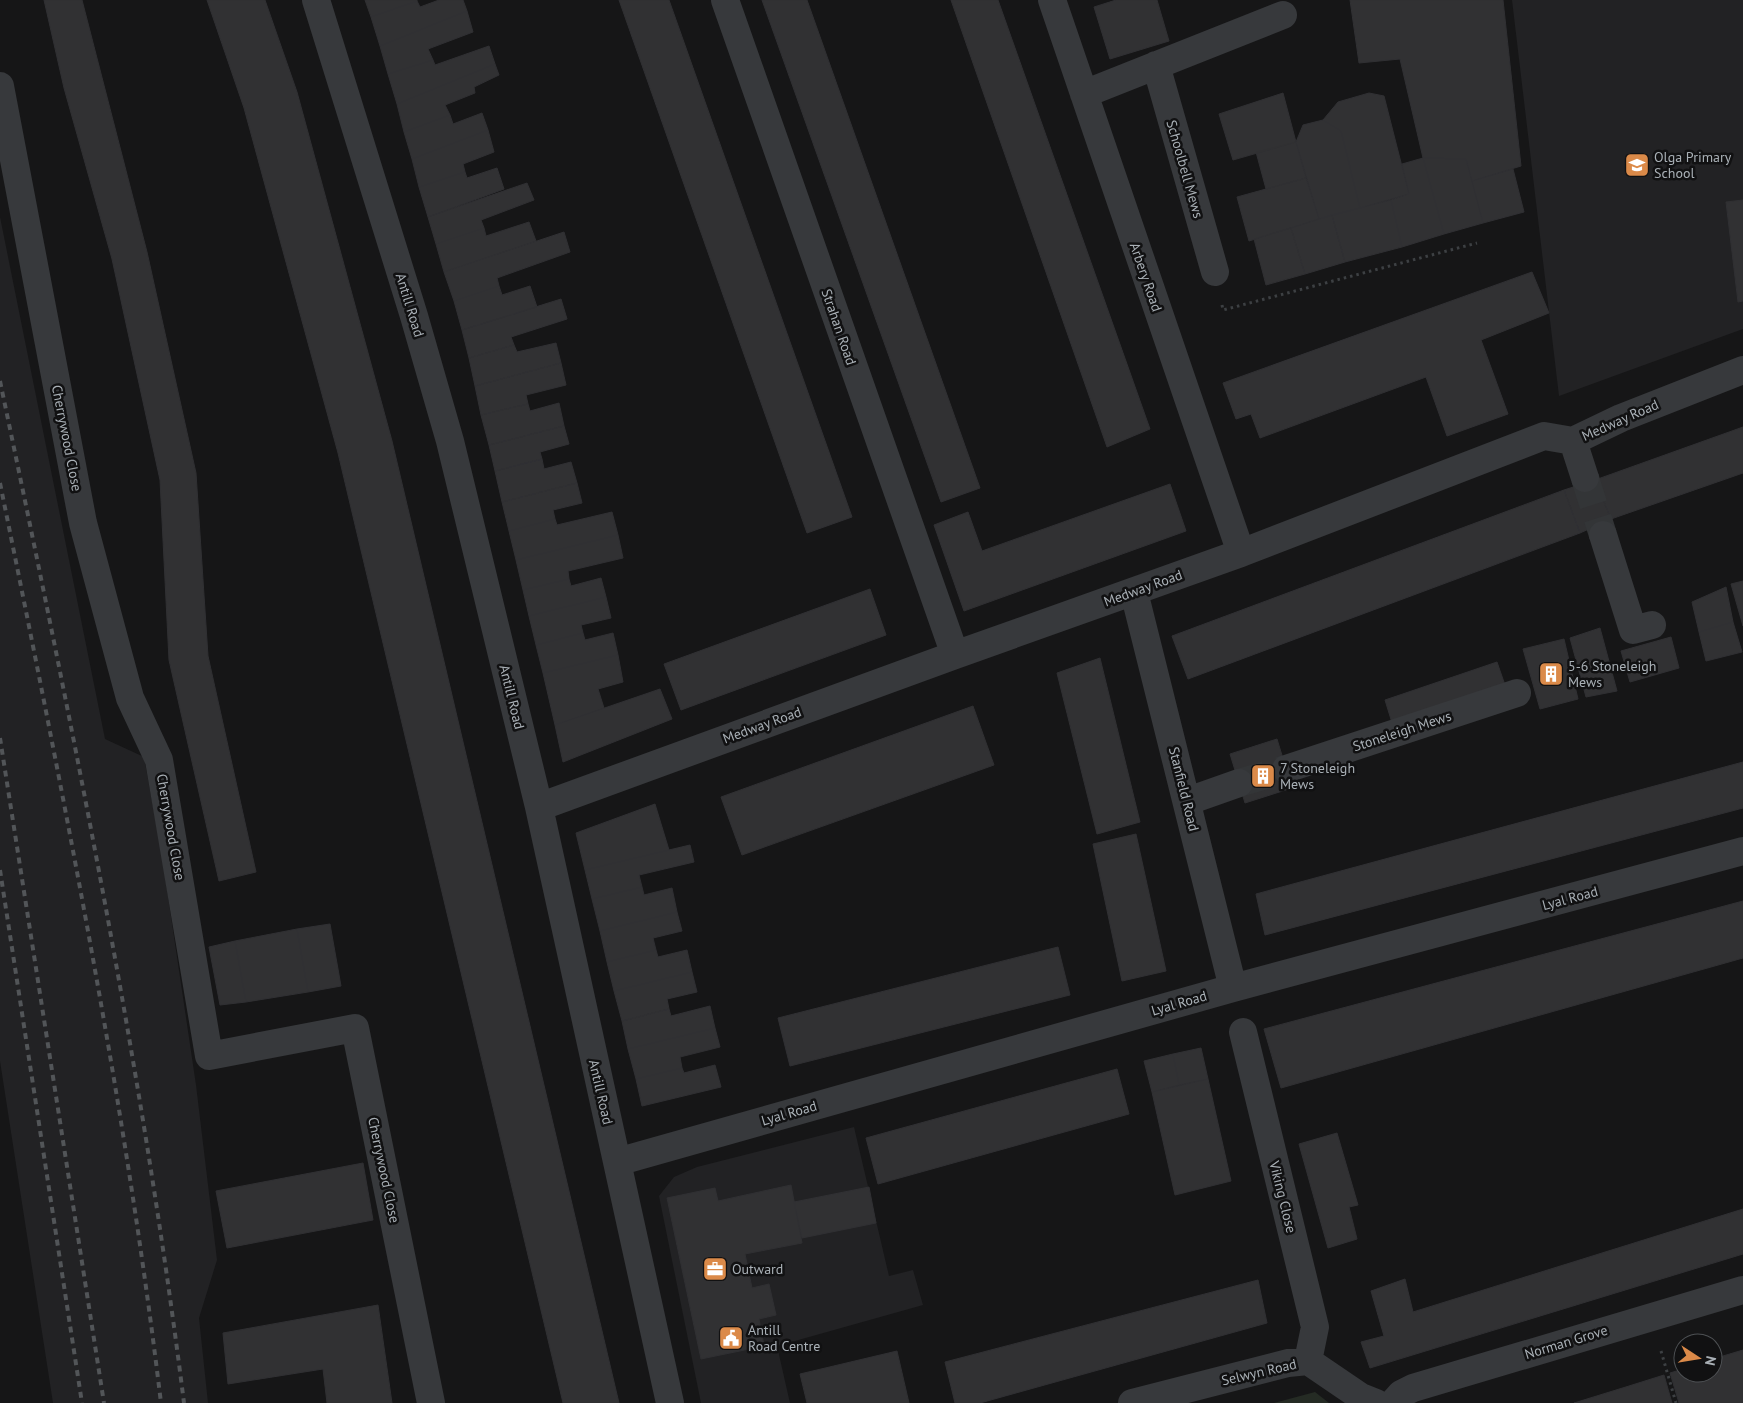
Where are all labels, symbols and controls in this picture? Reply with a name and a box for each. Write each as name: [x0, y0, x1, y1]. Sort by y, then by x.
street label: Schoolbell Mews: [1162, 118, 1208, 220]
place label: Olga Primary School: [1654, 148, 1732, 182]
school or university icon: Olga Primary School: [1624, 152, 1650, 178]
street label: Arbery Road: [1126, 240, 1166, 314]
street label: Antill Road: [392, 271, 428, 339]
street label: Strahan Road: [818, 286, 860, 368]
street label: Cherrywood Close: [48, 383, 86, 493]
street label: Medway Road: [1579, 395, 1661, 445]
street label: Medway Road: [1101, 565, 1185, 611]
place label: 5-6 Stoneleigh Mews: [1568, 657, 1656, 691]
building icon: 5-6 Stoneleigh Mews: [1538, 661, 1564, 687]
street label: Antill Road: [495, 663, 529, 731]
street label: Medway Road: [720, 702, 804, 748]
street label: Stoneleigh Mews: [1351, 707, 1454, 755]
street label: Stanfield Road: [1165, 745, 1203, 833]
place label: 7 Stoneleigh Mews: [1280, 759, 1355, 793]
building icon: 7 Stoneleigh Mews: [1250, 763, 1276, 789]
street label: Cherrywood Close: [153, 772, 189, 882]
street label: Lyal Road: [1540, 882, 1600, 914]
street label: Lyal Road: [1149, 987, 1209, 1019]
street label: Antill Road: [585, 1058, 617, 1126]
street label: Lyal Road: [759, 1097, 819, 1129]
street label: Cherrywood Close: [364, 1115, 404, 1225]
street label: Viking Close: [1265, 1158, 1301, 1235]
office icon: Outward: [702, 1256, 728, 1282]
place label: Outward: [732, 1260, 783, 1278]
place label: Antill Road Centre: [748, 1321, 820, 1355]
street label: Norman Grove: [1522, 1321, 1610, 1363]
public building icon: Antill Road Centre: [718, 1325, 744, 1351]
north arrow: [1673, 1333, 1723, 1383]
text: N: [1701, 1354, 1720, 1367]
street label: Selwyn Road: [1220, 1355, 1298, 1389]

